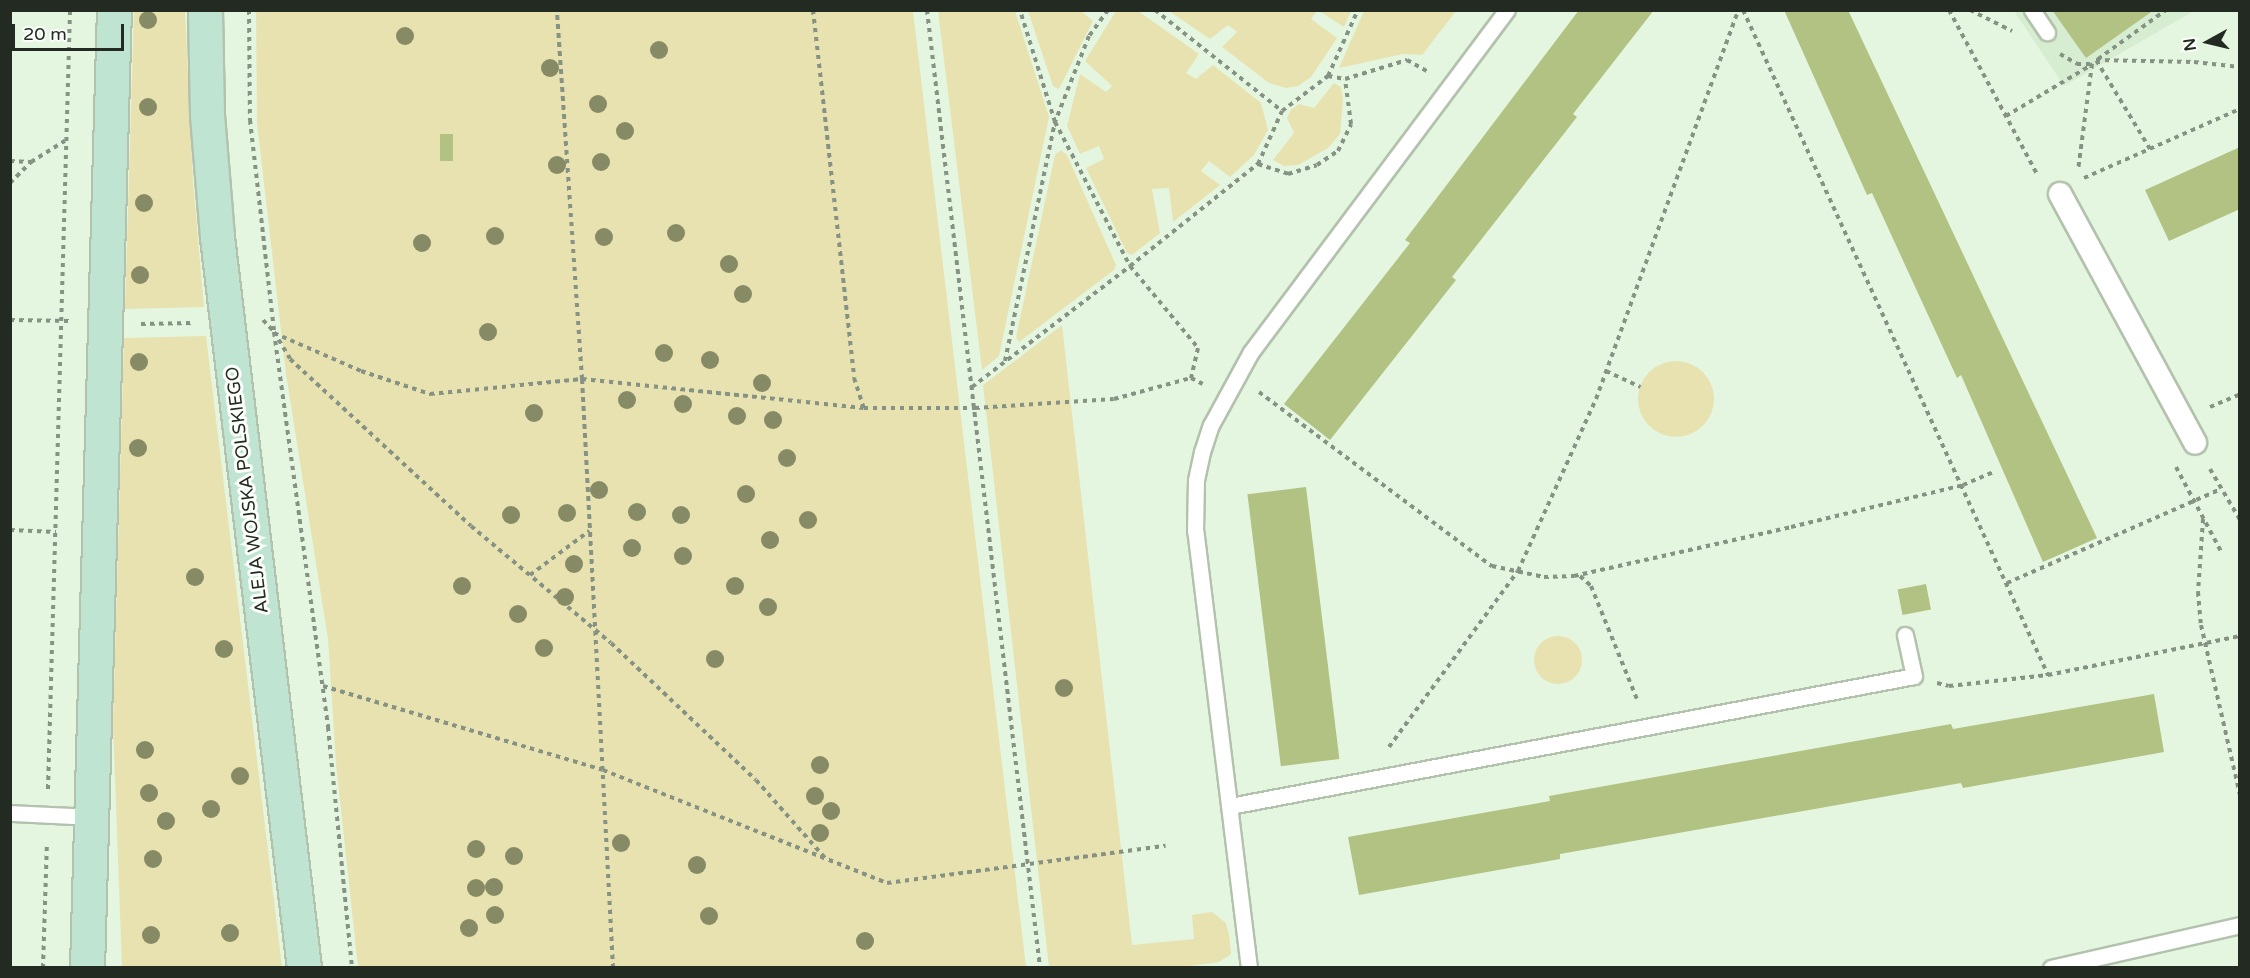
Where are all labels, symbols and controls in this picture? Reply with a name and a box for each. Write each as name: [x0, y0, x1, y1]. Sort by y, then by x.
scale bar: [15, 12, 128, 50]
north arrow: [2178, 12, 2238, 72]
text: 20 m: [23, 23, 67, 45]
text: N: [2179, 37, 2201, 52]
street label: ALEJA WOJSKA POLSKIEGO: [221, 365, 273, 615]

